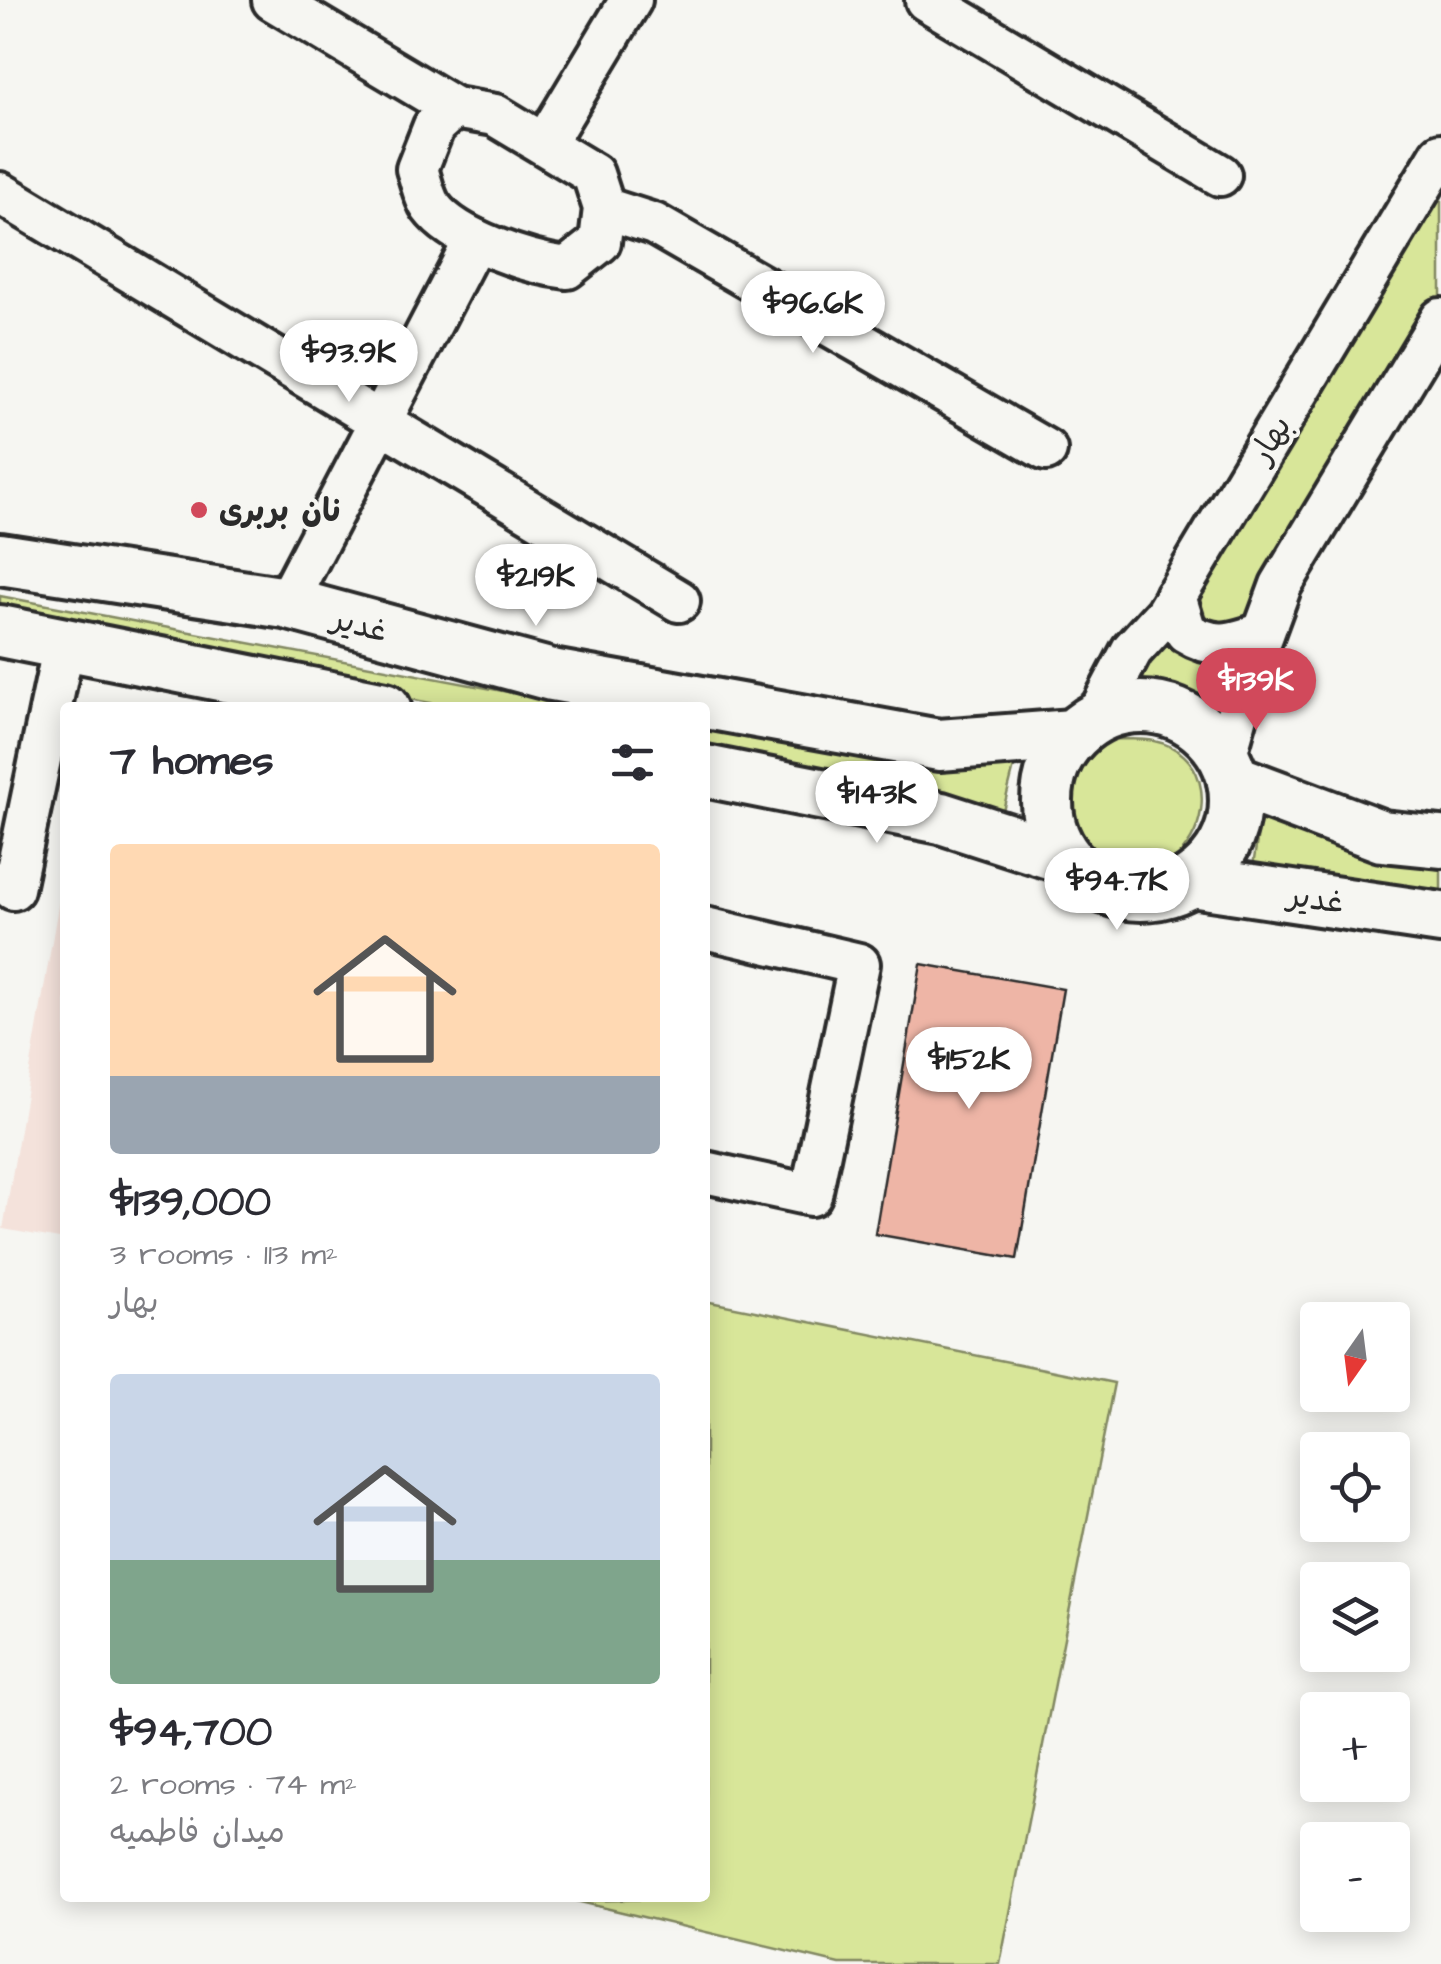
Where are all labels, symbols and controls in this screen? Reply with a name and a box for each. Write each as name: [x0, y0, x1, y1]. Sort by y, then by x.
pin: $96.6K: [732, 271, 894, 356]
text: $96.6K: [763, 281, 863, 326]
pin: $93.9K: [268, 320, 430, 405]
text: $93.9K: [302, 330, 396, 375]
street label: بهار: [1238, 407, 1303, 475]
place label: نان بربری: [219, 489, 340, 534]
marker: نان بربری: [188, 499, 210, 521]
pin: $219K: [466, 544, 606, 629]
text: $219K: [497, 554, 575, 599]
street label: غدیر: [324, 596, 393, 654]
pin: $139K: [1186, 648, 1326, 733]
text: $139K: [1218, 658, 1294, 703]
text: 7 homes: [110, 733, 274, 791]
icon: filters: [605, 735, 660, 790]
pin: $143K: [807, 761, 947, 846]
text: $143K: [837, 771, 917, 816]
pin: $94.7K: [1036, 848, 1198, 933]
text: $94.7K: [1066, 858, 1168, 903]
street label: غدیر: [1282, 873, 1347, 926]
icon: home: [295, 909, 475, 1089]
pin: $152K: [899, 1027, 1039, 1112]
text: $152K: [928, 1037, 1010, 1082]
text: $139,000: [110, 1174, 271, 1232]
text: 3 rooms · 113 m²: [110, 1232, 338, 1277]
text: بهار: [110, 1280, 159, 1325]
north arrow: [1300, 1302, 1410, 1412]
map controls: [1300, 1302, 1410, 1932]
button: locate: [1300, 1432, 1410, 1542]
icon: home: [295, 1439, 475, 1619]
button: layers: [1300, 1562, 1410, 1672]
button: +: [1300, 1692, 1410, 1802]
text: $94,700: [110, 1704, 272, 1762]
text: 2 rooms · 74 m²: [110, 1762, 357, 1807]
text: میدان فاطمیه: [110, 1810, 285, 1855]
button: −: [1300, 1822, 1410, 1932]

